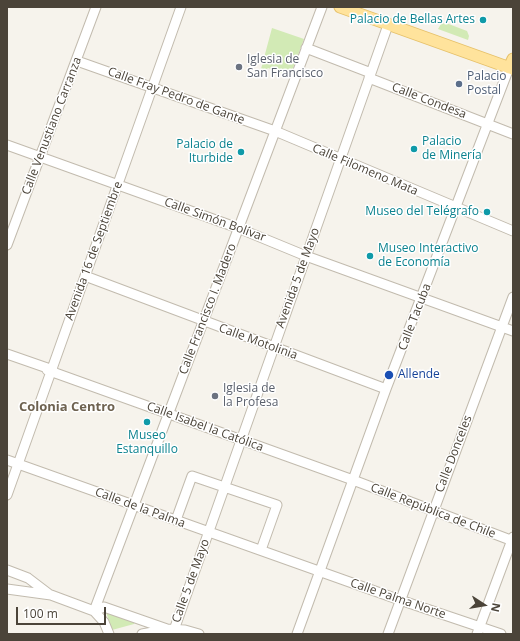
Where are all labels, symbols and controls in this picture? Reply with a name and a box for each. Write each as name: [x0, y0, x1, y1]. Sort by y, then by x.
place label: Palacio de Bellas Artes: [350, 13, 475, 27]
marker: Palacio de Bellas Artes: [478, 15, 488, 25]
place label: Iglesia de San Francisco: [247, 53, 323, 81]
street label: Calle Venustiano Carranza: [19, 55, 85, 197]
marker: Iglesia de San Francisco: [234, 62, 244, 72]
street label: Calle Fray Pedro de Gante: [106, 65, 246, 127]
place label: Palacio Postal: [467, 70, 507, 98]
marker: Palacio Postal: [454, 79, 464, 89]
street label: Calle Condesa: [390, 80, 468, 122]
place label: Palacio de Minería: [422, 135, 482, 163]
place label: Palacio de Iturbide: [176, 138, 233, 166]
street label: Calle Filomeno Mata: [310, 141, 420, 199]
marker: Palacio de Minería: [409, 144, 419, 154]
marker: Palacio de Iturbide: [236, 147, 246, 157]
street label: Avenida 16 de Septiembre: [62, 180, 126, 322]
street label: Calle Simón Bolívar: [162, 195, 268, 245]
place label: Museo del Telégrafo: [365, 205, 479, 219]
marker: Museo del Telégrafo: [482, 207, 492, 217]
street label: Avenida 5 de Mayo: [273, 226, 323, 330]
street label: Calle Francisco I. Madero: [176, 241, 240, 377]
place label: Museo Interactivo de Economía: [378, 242, 479, 270]
marker: Museo Interactivo de Economía: [365, 251, 375, 261]
street label: Calle Tacuba: [396, 281, 434, 353]
street label: Calle Motolinia: [217, 321, 299, 363]
place label: Allende: [398, 368, 440, 382]
marker: Allende: [383, 369, 395, 381]
place label: Iglesia de la Profesa: [223, 382, 278, 410]
marker: Iglesia de la Profesa: [210, 391, 220, 401]
district label: Colonia Centro: [19, 399, 115, 415]
street label: Calle Isabel la Católica: [145, 399, 265, 455]
street label: Calle Donceles: [433, 413, 475, 495]
marker: Museo Estanquillo: [142, 417, 152, 427]
place label: Museo Estanquillo: [116, 429, 178, 457]
street label: Calle República de Chile: [368, 480, 498, 542]
street label: Calle de la Palma: [93, 485, 187, 531]
street label: Calle 5 de Mayo: [169, 537, 213, 625]
street label: Calle Palma Norte: [348, 576, 448, 622]
north arrow: [464, 585, 504, 625]
scale bar: [18, 599, 108, 625]
text: N: [488, 602, 504, 614]
text: 100 m: [23, 605, 58, 622]

